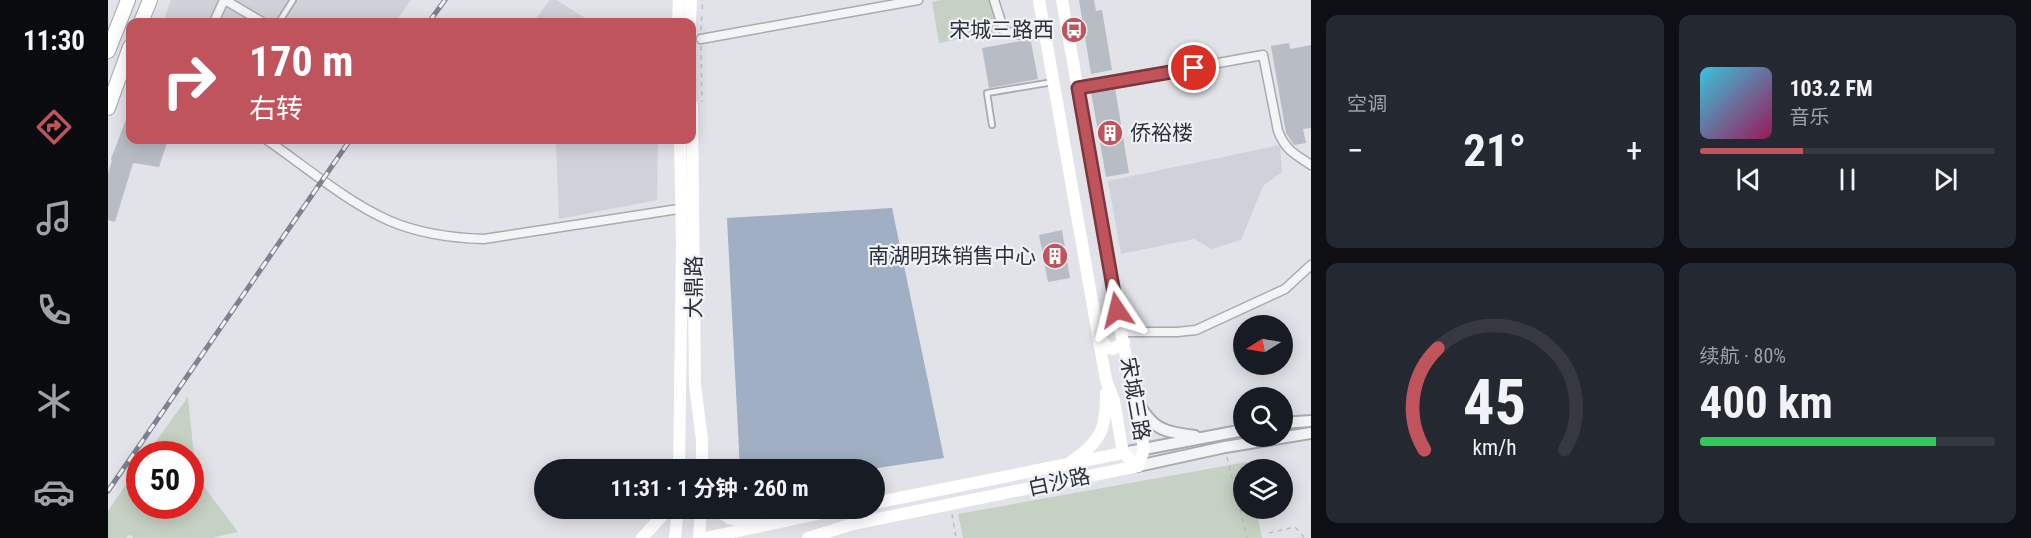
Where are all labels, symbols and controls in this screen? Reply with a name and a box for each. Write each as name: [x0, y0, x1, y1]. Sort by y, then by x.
bus stop icon: 宋城三路西: [1059, 15, 1089, 45]
place label: 宋城三路西: [949, 18, 1054, 42]
text: 11:30: [23, 25, 85, 57]
text: 170 m: [249, 37, 354, 86]
icon: right: [150, 42, 228, 120]
pin: [1168, 42, 1219, 93]
icon: arrive: [1177, 51, 1210, 84]
text: 103.2 FM: [1790, 76, 1873, 101]
text: 空调: [1347, 92, 1387, 116]
text: 右转: [249, 93, 303, 125]
text: 音乐: [1790, 105, 1830, 129]
icon: directions: [33, 106, 75, 148]
building icon: 侨裕楼: [1095, 118, 1125, 148]
place label: 侨裕楼: [1130, 121, 1193, 145]
text: 21°: [1463, 124, 1526, 177]
text: −: [1347, 131, 1364, 170]
text: +: [1626, 131, 1642, 170]
icon: previous: [1732, 163, 1765, 196]
icon: pause: [1831, 163, 1864, 196]
icon: next: [1929, 163, 1962, 196]
icon: music: [33, 197, 75, 239]
building icon: 南湖明珠销售中心: [1040, 241, 1070, 271]
place label: 南湖明珠销售中心: [868, 244, 1036, 268]
street label: 大鼎路: [682, 256, 706, 319]
position arrow: [1085, 278, 1149, 342]
icon: phone: [33, 289, 75, 331]
north arrow: [1233, 315, 1293, 375]
map controls: [1233, 315, 1293, 519]
text: 续航 · 80%: [1700, 344, 1786, 368]
street label: 宋城三路: [1116, 356, 1154, 442]
text: 45: [1463, 366, 1526, 439]
text: 400 km: [1700, 376, 1833, 429]
icon: climate: [33, 380, 75, 422]
button: search: [1233, 387, 1293, 447]
text: km/h: [1473, 435, 1517, 460]
speed limit sign: 50: [126, 441, 204, 519]
button: layers: [1233, 459, 1293, 519]
street label: 白沙路: [1026, 464, 1092, 500]
icon: car: [33, 471, 75, 513]
text: 11:31 · 1 分钟 · 260 m: [610, 476, 809, 501]

